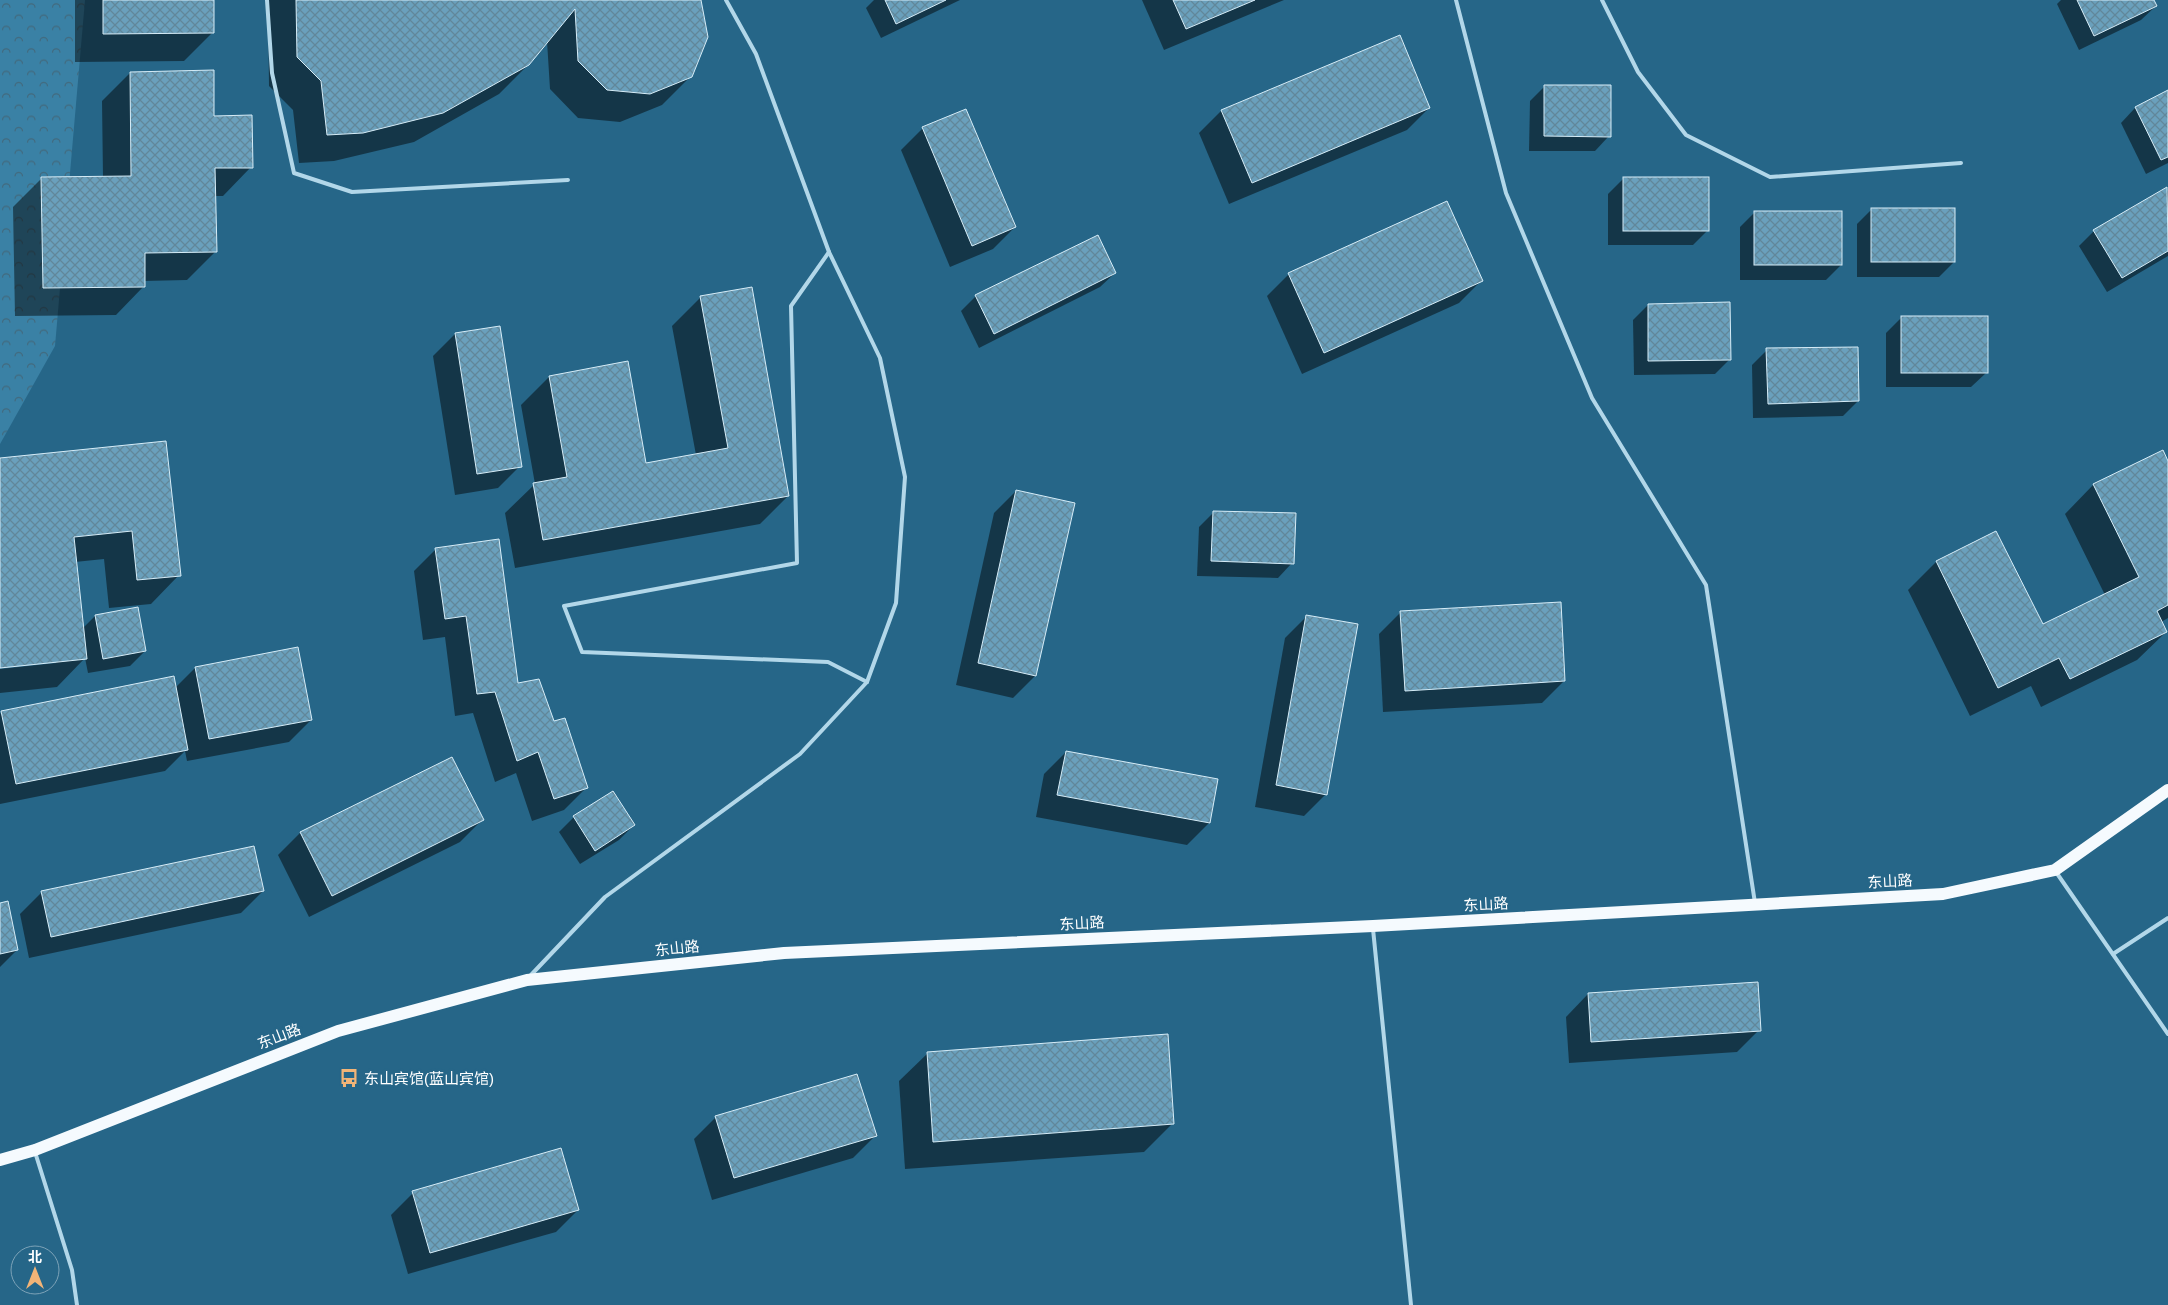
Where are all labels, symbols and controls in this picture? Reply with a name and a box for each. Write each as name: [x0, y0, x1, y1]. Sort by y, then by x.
street label: 东山路: [1867, 871, 1913, 891]
street label: 东山路: [1463, 894, 1509, 914]
street label: 东山路: [1059, 913, 1105, 933]
street label: 东山路: [654, 937, 700, 959]
street label: 东山路: [255, 1020, 303, 1052]
bus stop icon: 东山宾馆(蓝山宾馆): [338, 1067, 360, 1089]
place label: 东山宾馆(蓝山宾馆): [364, 1070, 494, 1087]
north arrow: [10, 1245, 60, 1295]
text: 北: [28, 1249, 42, 1265]

